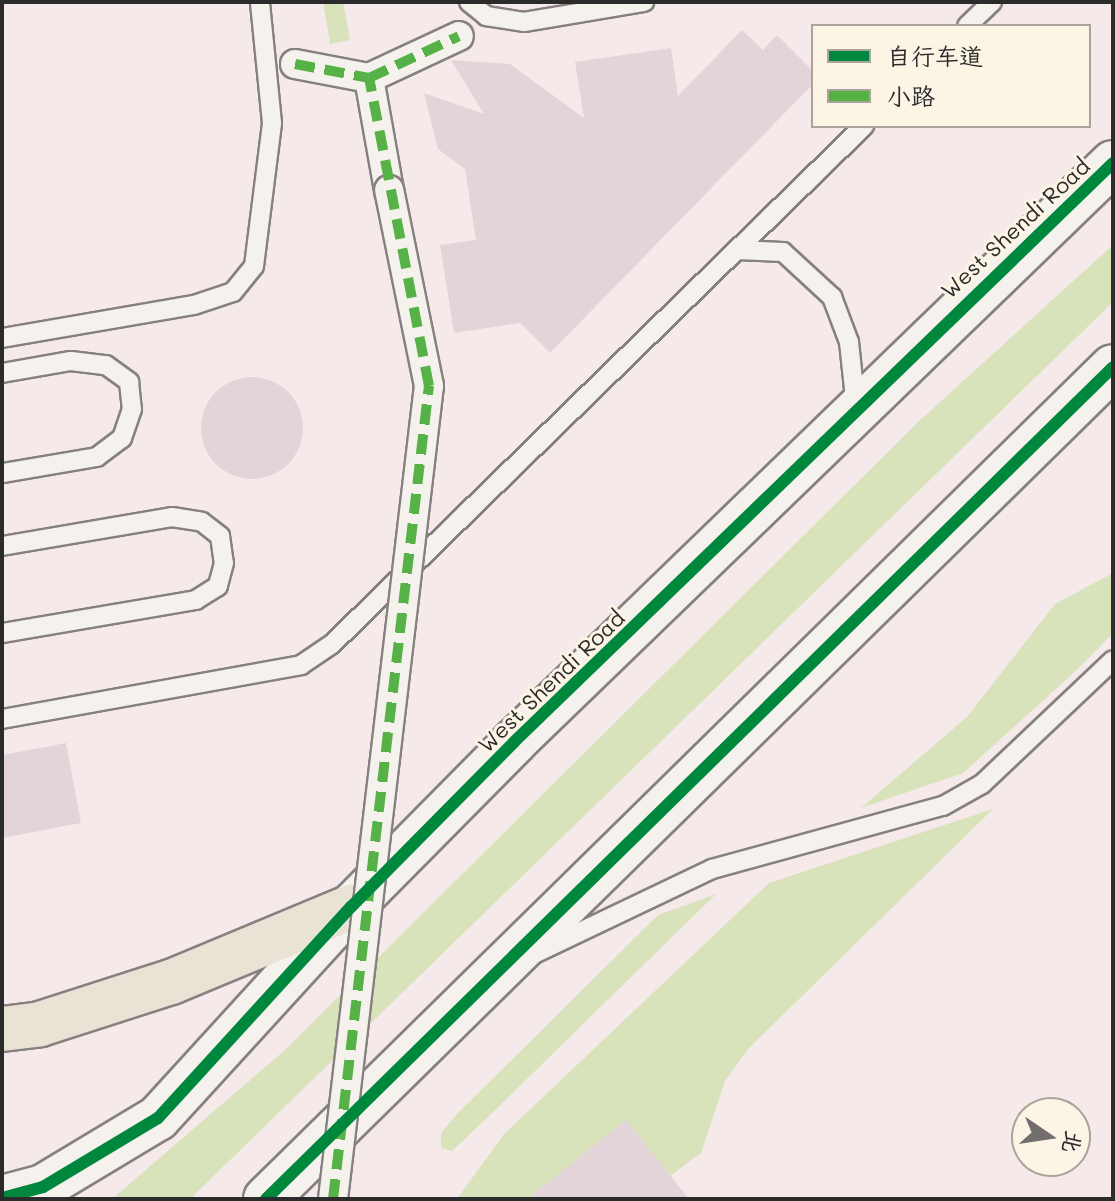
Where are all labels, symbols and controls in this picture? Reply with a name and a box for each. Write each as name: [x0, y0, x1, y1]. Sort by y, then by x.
legend: [811, 24, 1091, 128]
text: 自行车道: [887, 40, 983, 71]
text: 小路: [887, 80, 935, 111]
street label: West Shendi Road: [935, 152, 1095, 304]
street label: West Shendi Road: [472, 604, 630, 758]
north arrow: [1011, 1097, 1091, 1177]
text: 北: [1056, 1128, 1090, 1156]

